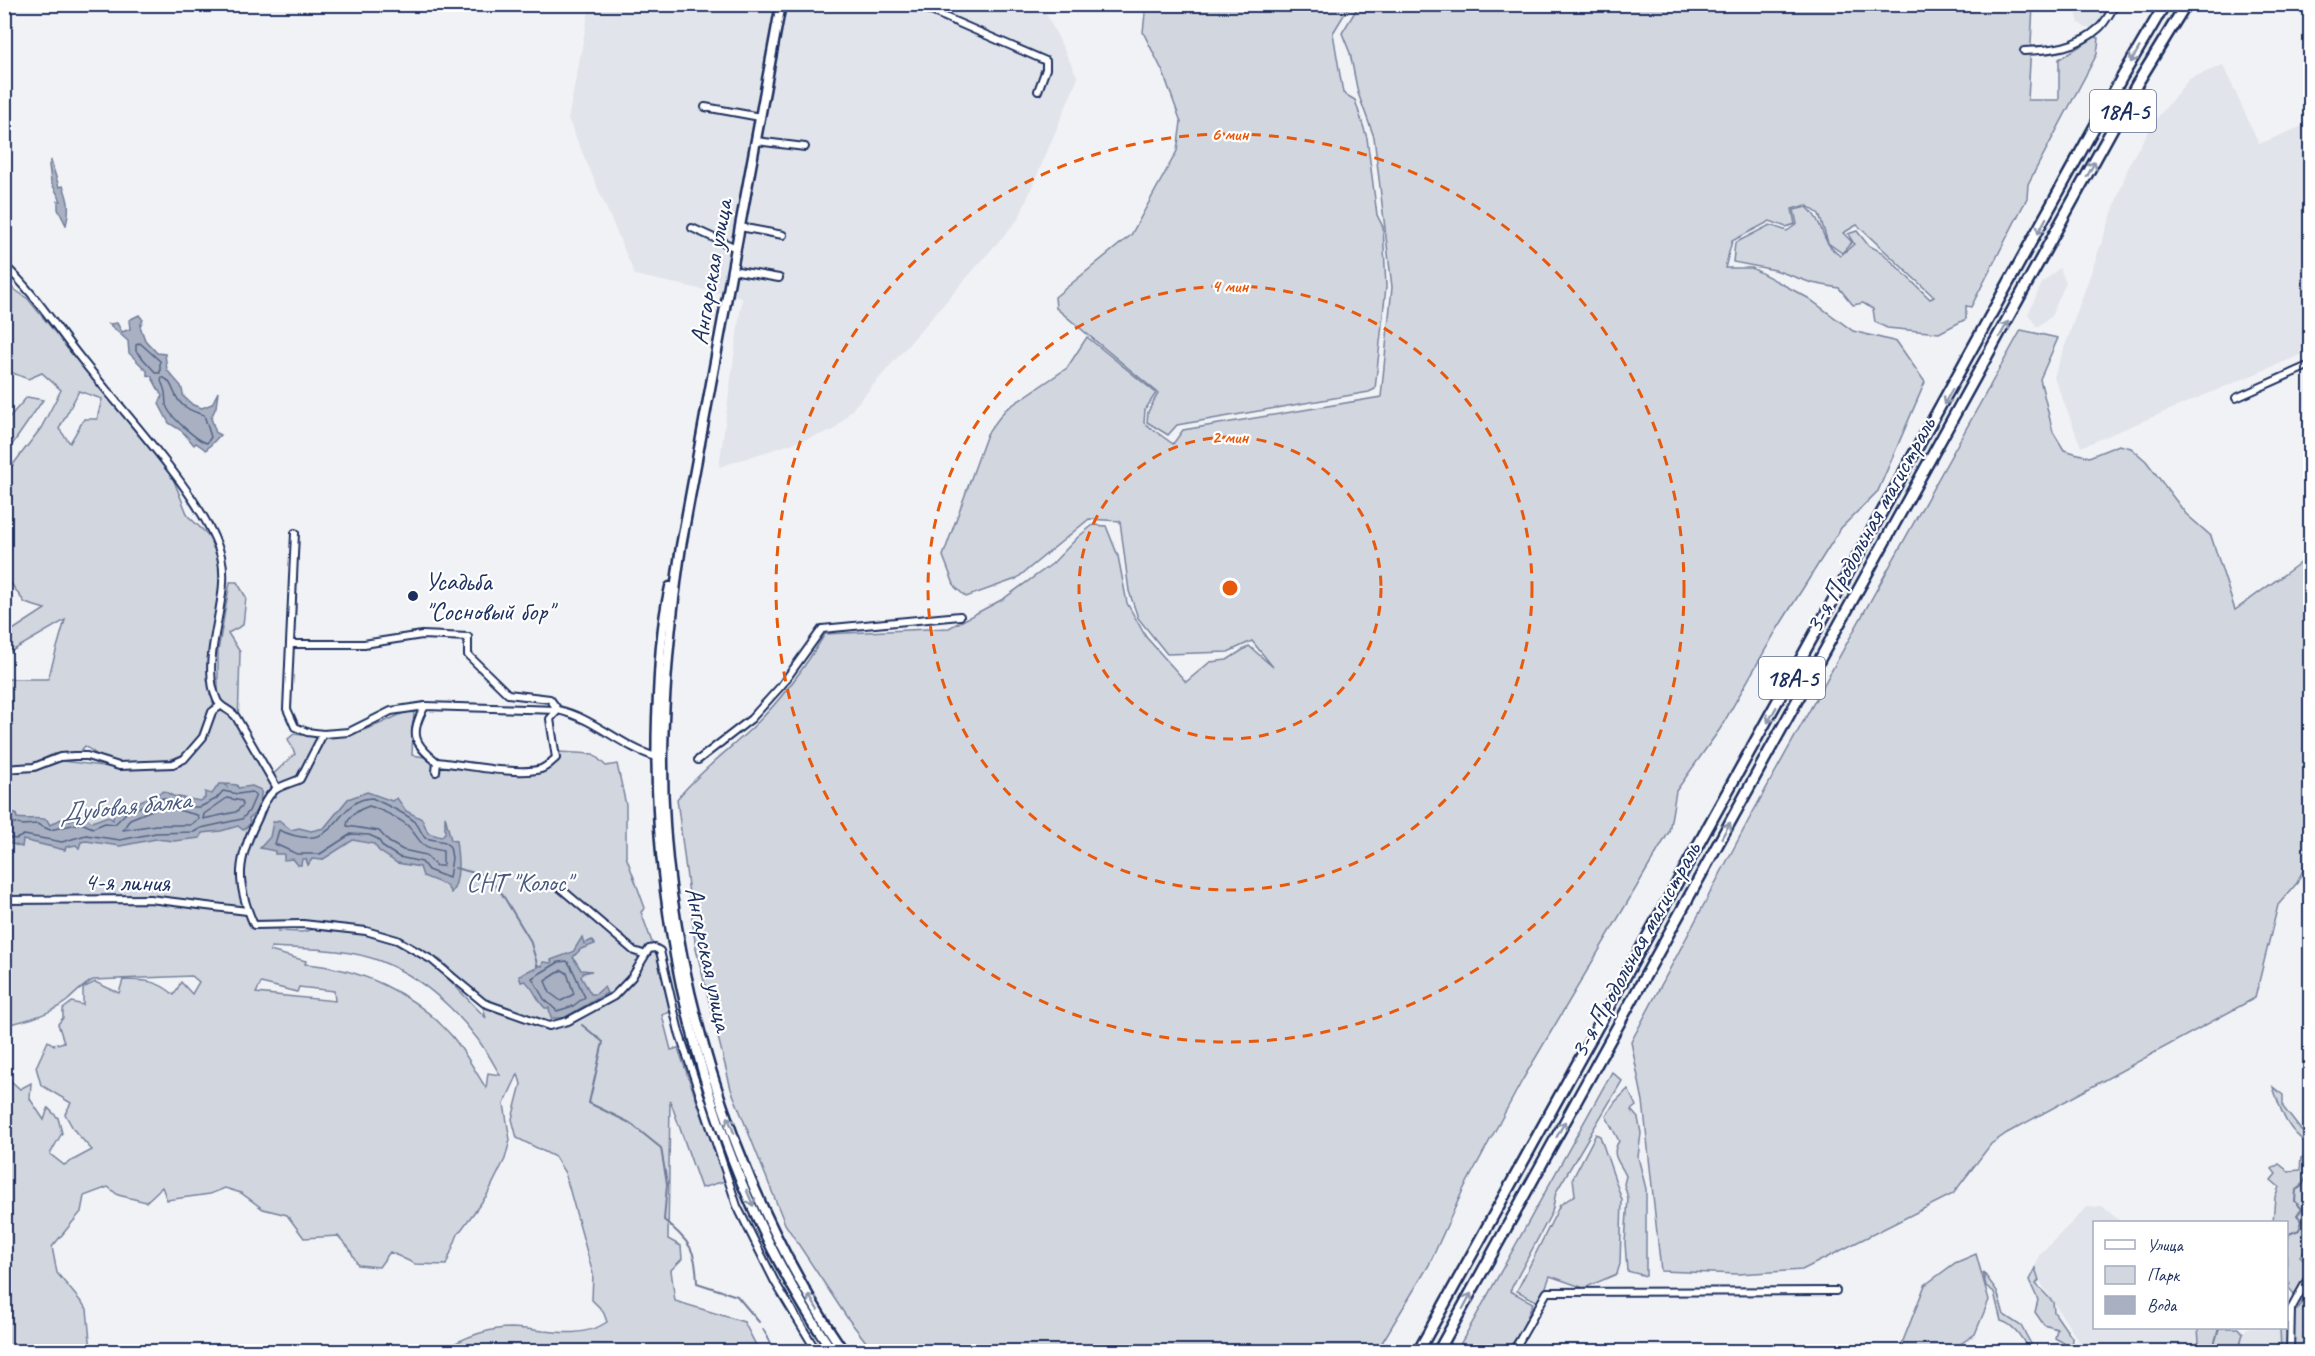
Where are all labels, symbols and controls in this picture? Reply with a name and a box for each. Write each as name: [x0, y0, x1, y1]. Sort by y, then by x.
one-way arrow: [2129, 46, 2141, 63]
road number: 18А-5: [2090, 90, 2156, 132]
text: 6 мин: [1212, 123, 1249, 145]
one-way arrow: [2085, 161, 2097, 178]
street label: Ангарская улица: [682, 195, 740, 347]
one-way arrow: [2036, 217, 2048, 234]
text: 4 мин: [1212, 275, 1249, 297]
one-way arrow: [1998, 321, 2010, 338]
one-way arrow: [1941, 388, 1953, 405]
street label: 3-я Продольная магистраль: [1797, 410, 1944, 639]
text: 2 мин: [1212, 426, 1249, 448]
place label: Усадьба "Сосновый бор": [425, 565, 558, 628]
centre of rings: [1220, 578, 1240, 598]
marker: Усадьба "Сосновый бор": [406, 589, 420, 603]
road number: 18А-5: [1759, 657, 1825, 699]
one-way arrow: [1766, 705, 1777, 723]
water label: Дубовая балка: [57, 782, 195, 830]
one-way arrow: [1720, 822, 1732, 839]
street label: 3-я Продольная магистраль: [1562, 835, 1709, 1064]
street label: 4-я линия: [84, 865, 172, 899]
park label: СНТ "Колос": [466, 866, 576, 899]
street label: Ангарская улица: [678, 884, 741, 1036]
one-way arrow: [724, 1117, 735, 1135]
one-way arrow: [1556, 1121, 1567, 1139]
one-way arrow: [745, 1189, 756, 1207]
legend: [2093, 1221, 2288, 1329]
text: Улица: [2147, 1234, 2184, 1256]
text: Парк: [2147, 1264, 2181, 1286]
one-way arrow: [1462, 1292, 1473, 1310]
one-way arrow: [806, 1294, 818, 1311]
text: Вода: [2147, 1294, 2178, 1316]

